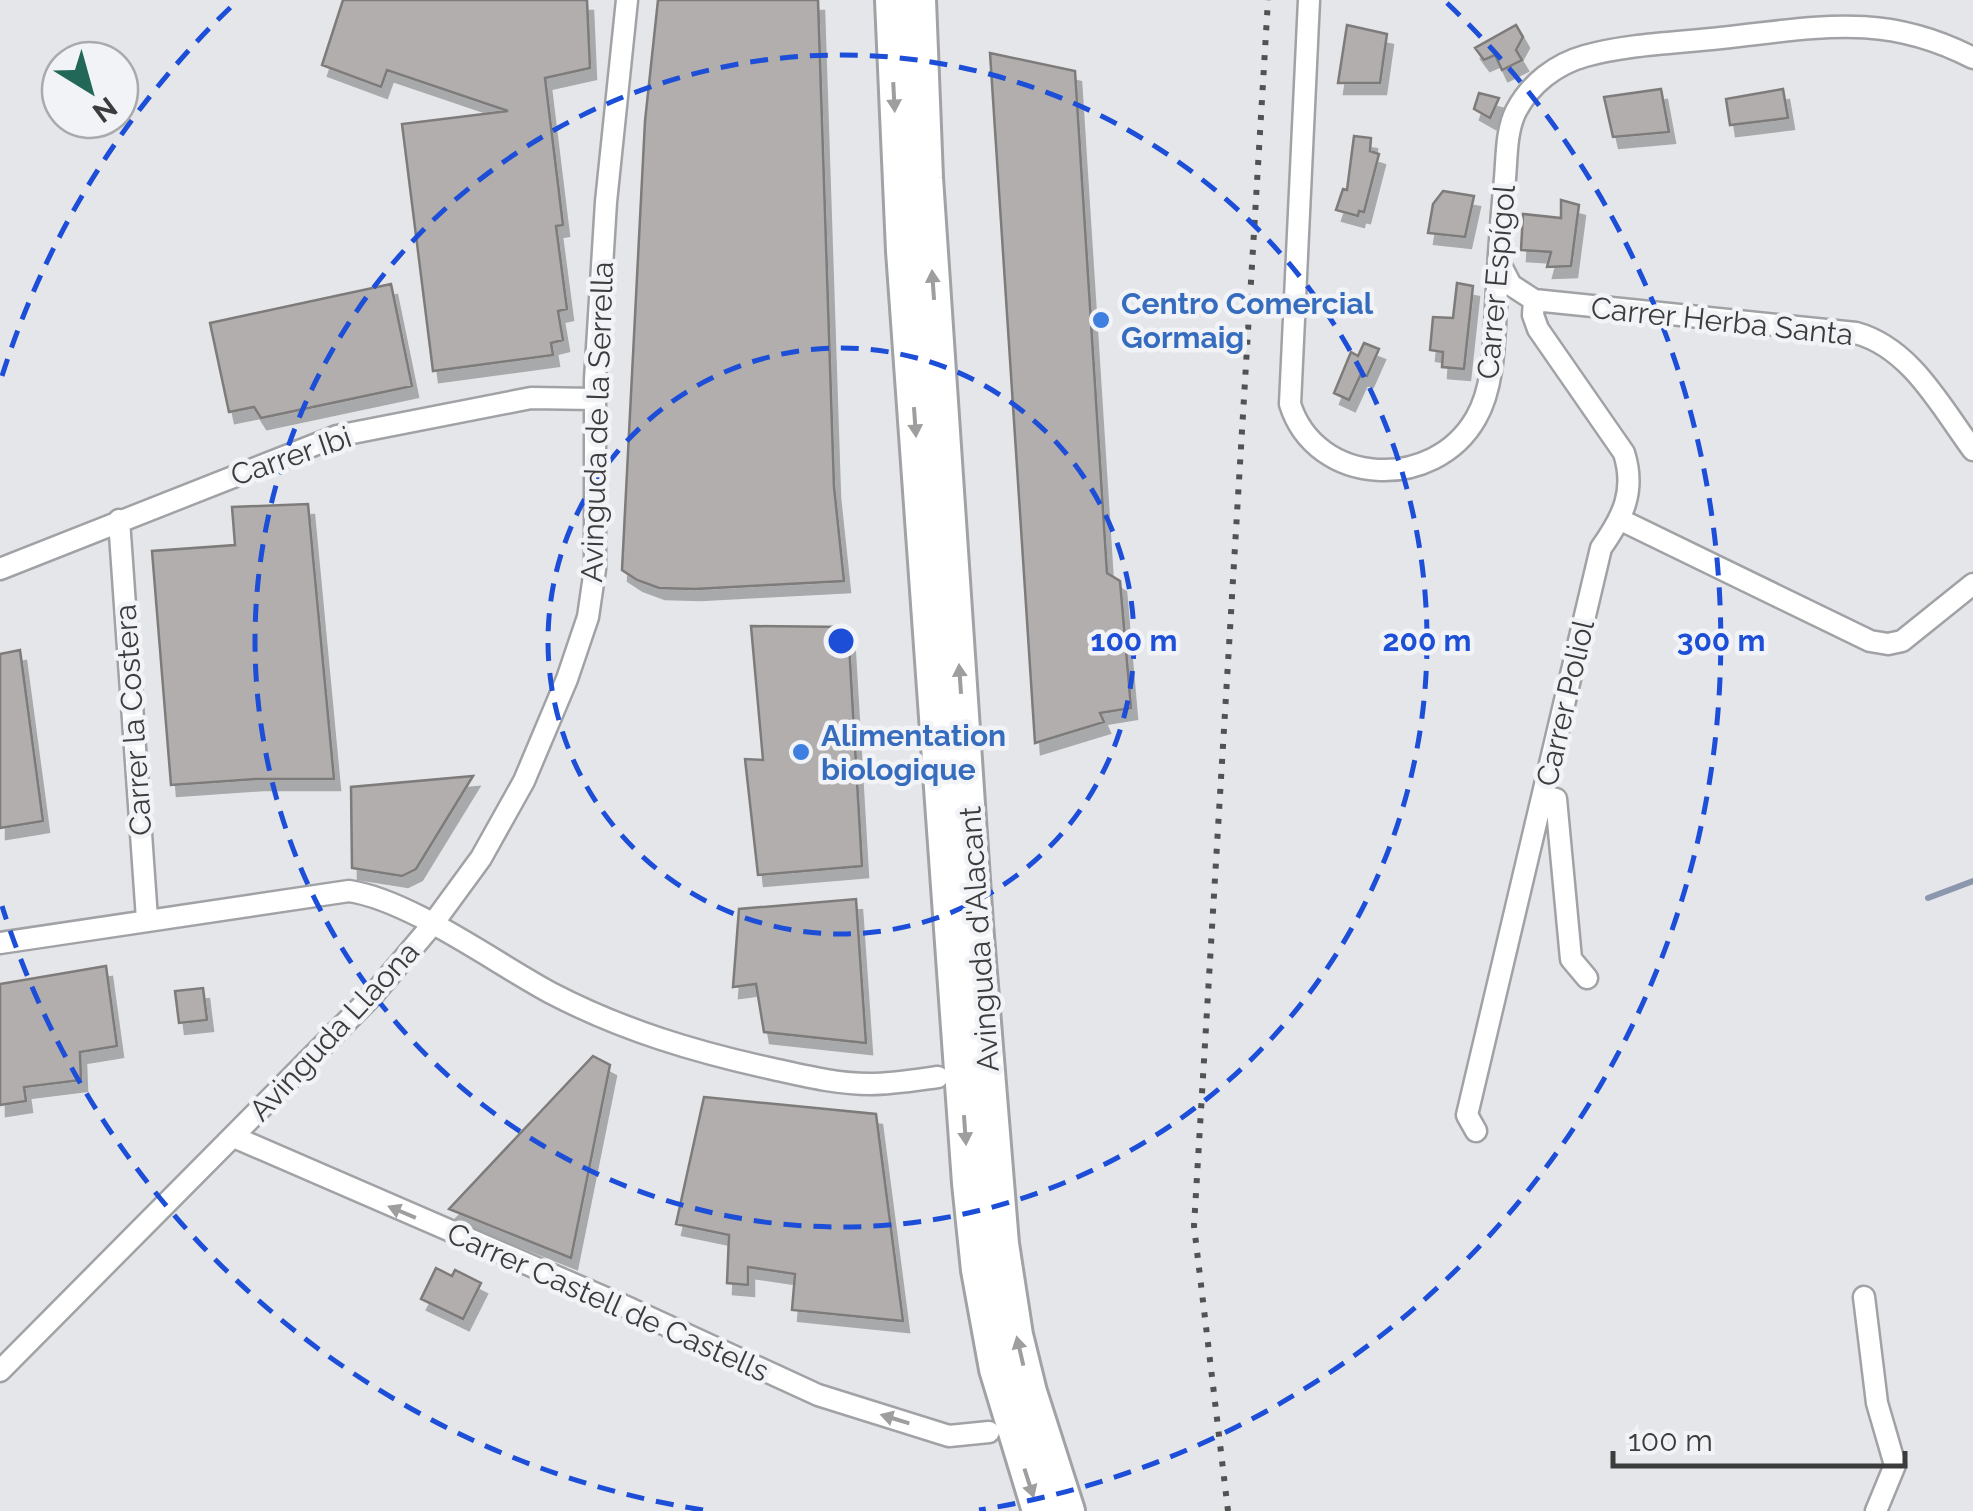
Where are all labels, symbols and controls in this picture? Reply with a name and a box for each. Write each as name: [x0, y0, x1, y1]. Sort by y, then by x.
north arrow: [40, 40, 140, 140]
one-way arrow: [886, 82, 902, 114]
text: N: [86, 90, 123, 129]
street label: Carrer Espígol: [1470, 183, 1522, 381]
street label: Avinguda de la Serrella: [574, 261, 620, 583]
one-way arrow: [925, 268, 941, 300]
place label: Centro Comercial Gormaig: [1121, 286, 1374, 355]
street label: Carrer Herba Santa: [1589, 290, 1855, 352]
marker: Centro Comercial Gormaig: [1090, 309, 1112, 331]
one-way arrow: [907, 406, 923, 438]
street label: Carrer Ibi: [226, 419, 356, 493]
street label: Carrer la Costera: [107, 603, 159, 837]
street label: Carrer Poliol: [1529, 616, 1601, 790]
centre of rings: [823, 623, 859, 659]
text: 100 m: [1091, 623, 1177, 658]
text: 200 m: [1383, 623, 1471, 658]
text: 300 m: [1677, 623, 1765, 658]
one-way arrow: [952, 662, 968, 694]
place label: Alimentation biologique: [821, 718, 1006, 787]
marker: Alimentation biologique: [790, 741, 812, 763]
street label: Avinguda d'Alacant: [952, 805, 1006, 1073]
street label: Avinguda Llaona: [242, 934, 426, 1128]
one-way arrow: [957, 1115, 973, 1146]
one-way arrow: [387, 1203, 417, 1219]
street label: Carrer Castell de Castells: [442, 1215, 774, 1389]
one-way arrow: [1012, 1335, 1027, 1366]
scale bar: [1613, 1406, 1906, 1468]
one-way arrow: [879, 1411, 909, 1426]
text: 100 m: [1628, 1423, 1713, 1458]
one-way arrow: [1023, 1468, 1038, 1498]

